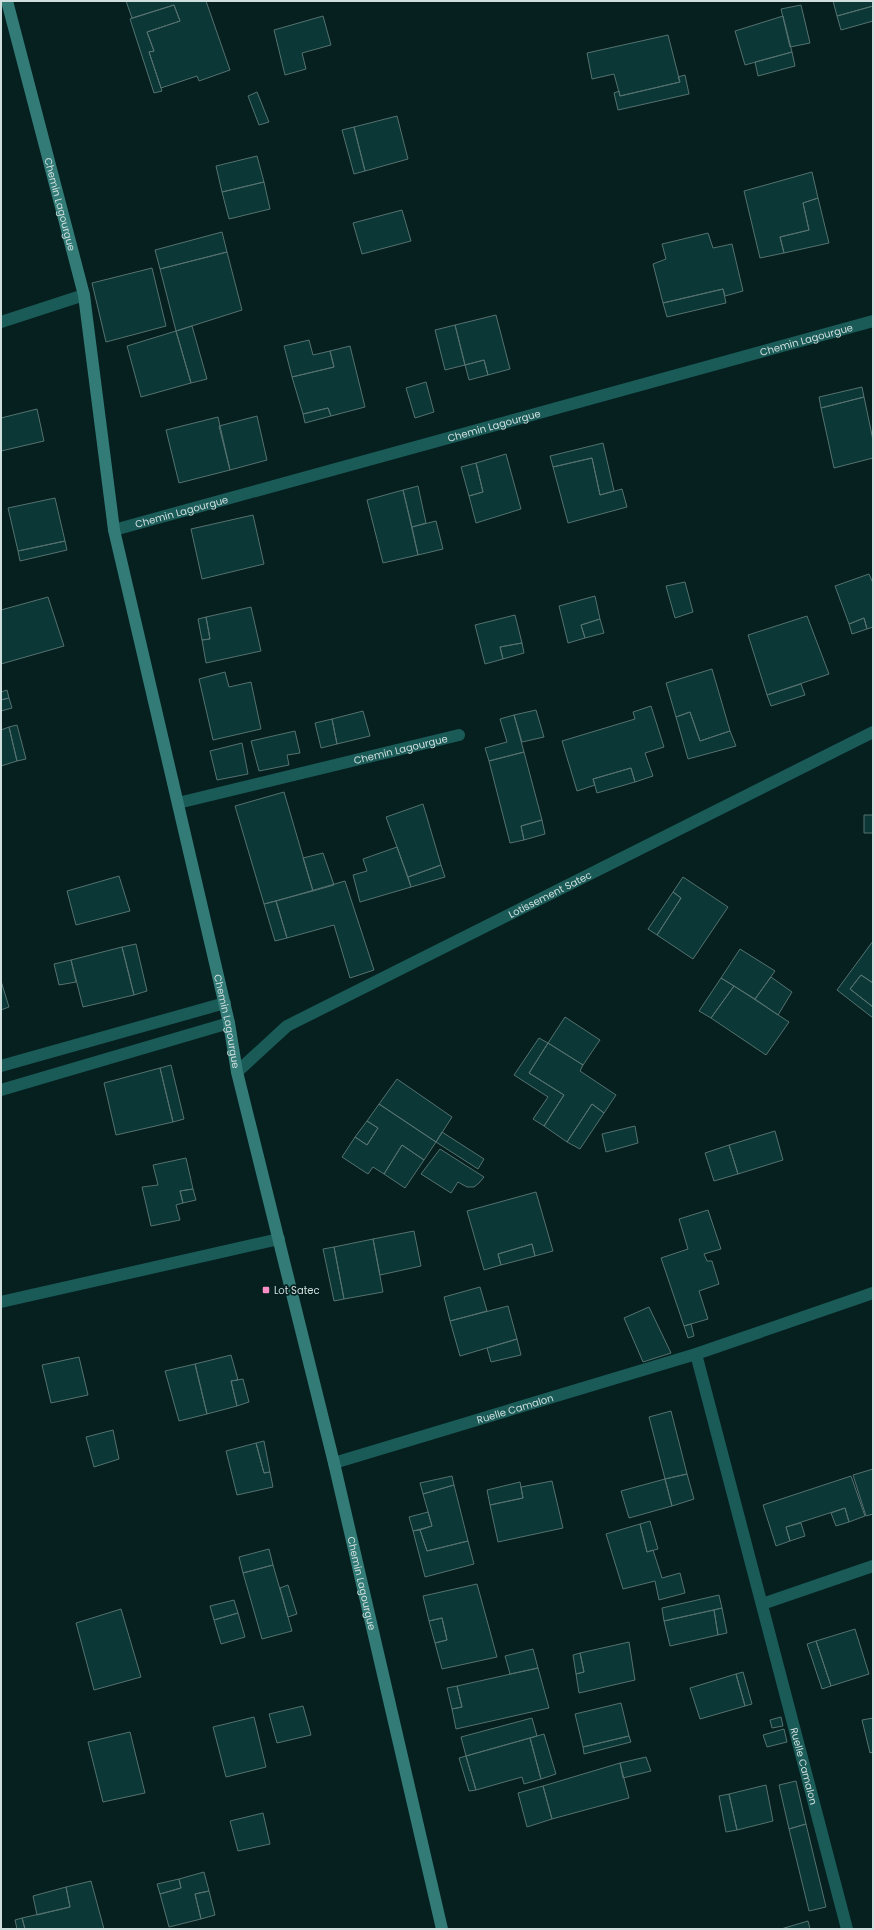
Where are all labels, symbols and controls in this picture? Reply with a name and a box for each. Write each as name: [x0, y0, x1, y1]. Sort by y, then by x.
street label: Chemin Lagourgue: [40, 156, 79, 253]
street label: Chemin Lagourgue: [758, 320, 855, 360]
street label: Chemin Lagourgue: [446, 406, 542, 446]
street label: Chemin Lagourgue: [133, 492, 230, 532]
street label: Chemin Lagourgue: [352, 731, 449, 768]
street label: Lotissement Satec: [506, 867, 594, 922]
street label: Chemin Lagourgue: [210, 973, 243, 1070]
place label: Lot Satec: [274, 1283, 320, 1298]
marker: Lot Satec: [261, 1285, 271, 1295]
street label: Ruelle Camalon: [475, 1390, 555, 1428]
street label: Chemin Lagourgue: [343, 1535, 380, 1632]
street label: Ruelle Camalon: [786, 1726, 821, 1806]

